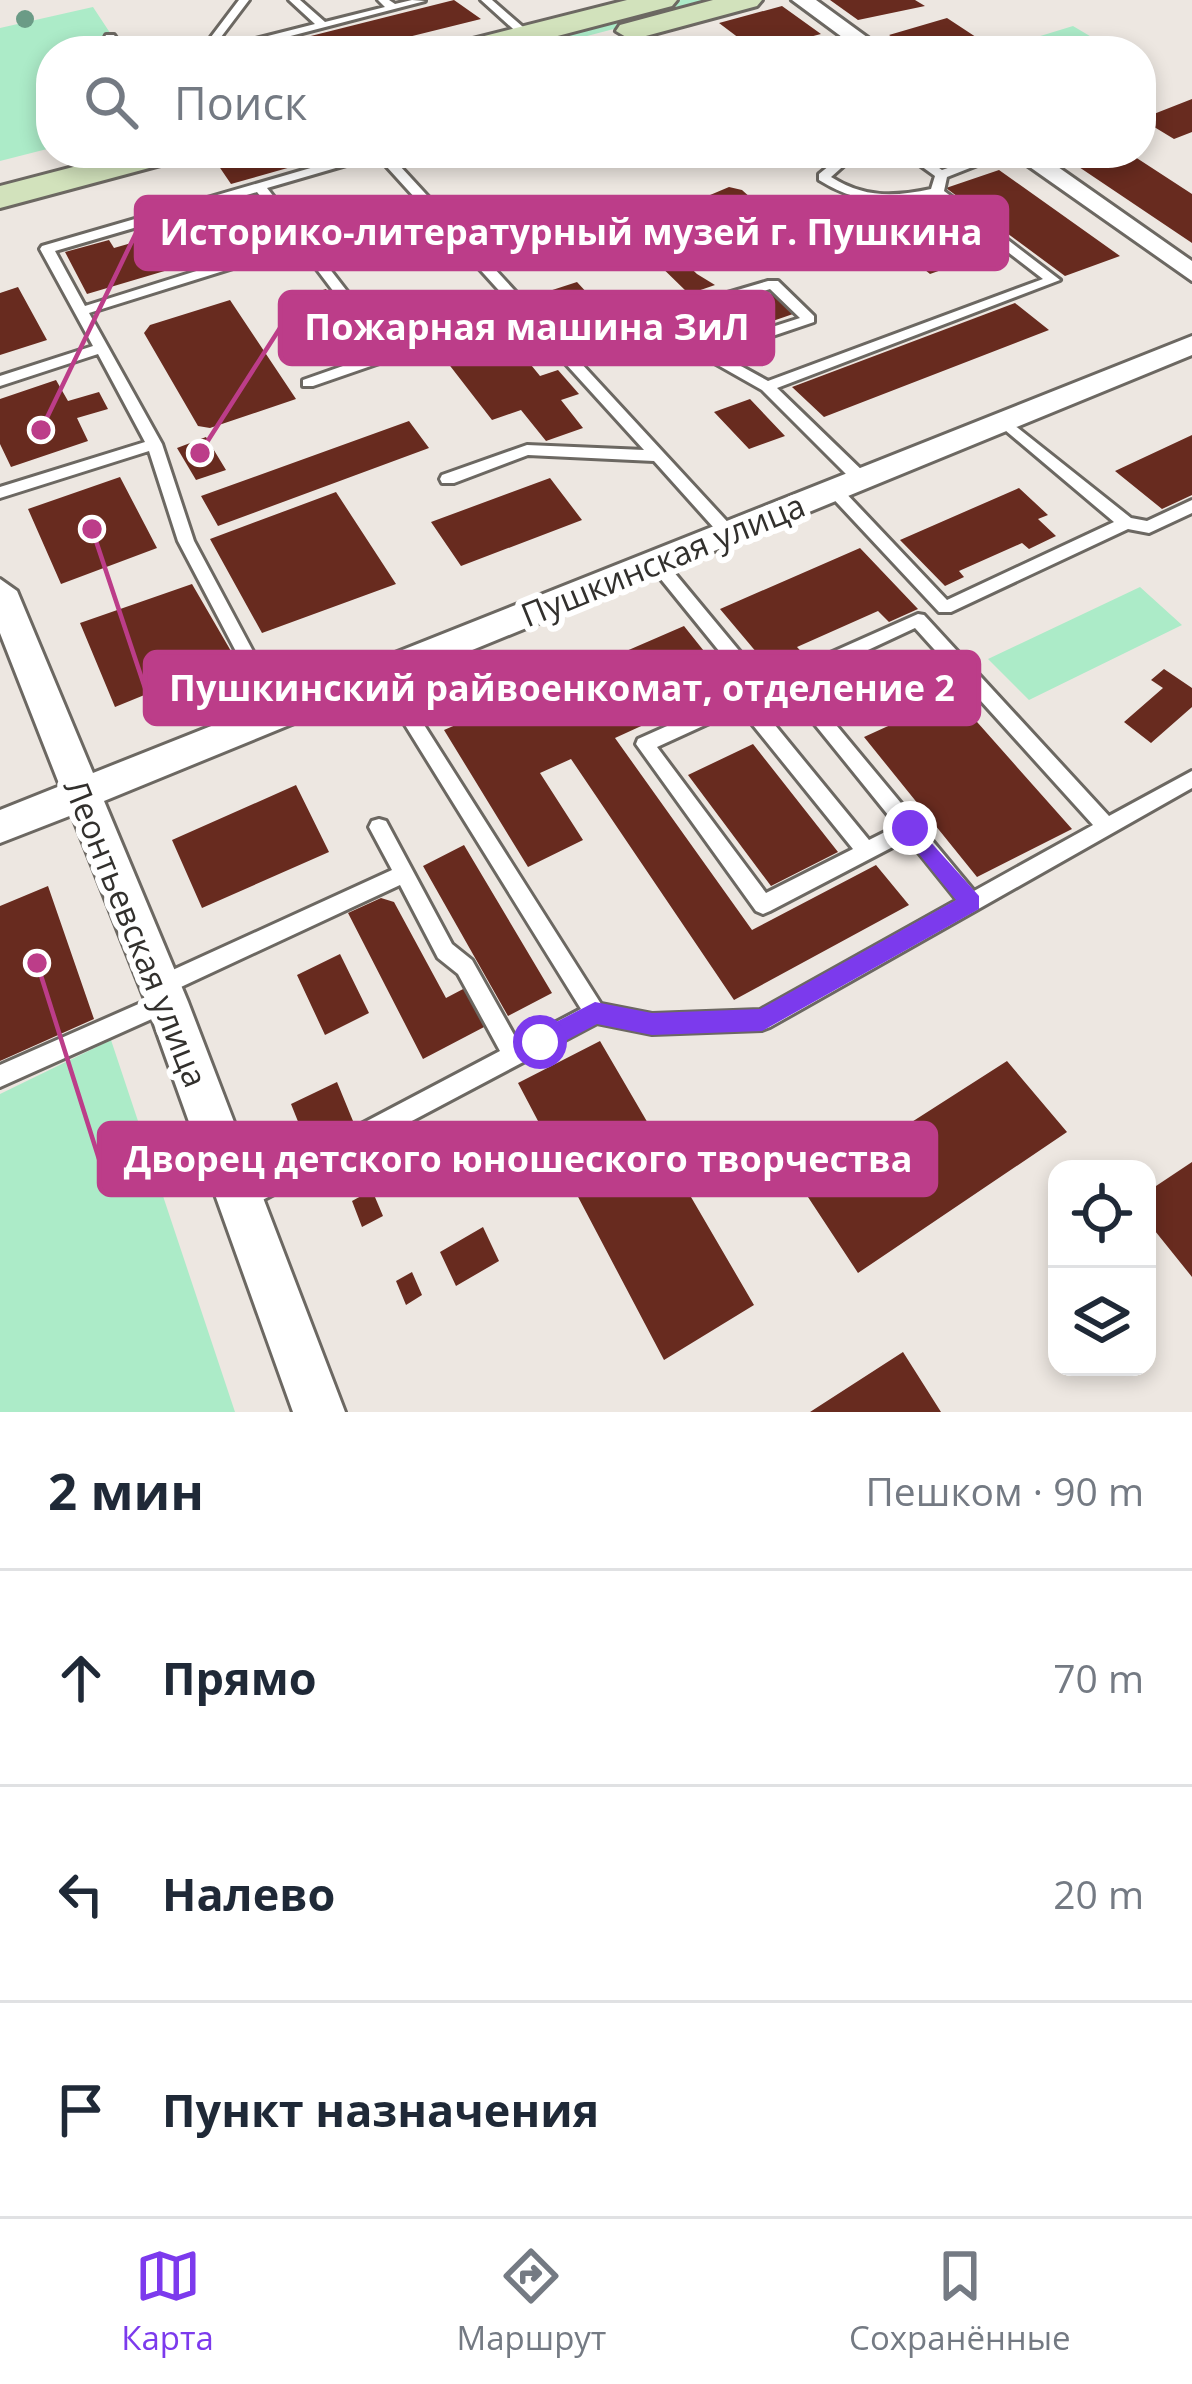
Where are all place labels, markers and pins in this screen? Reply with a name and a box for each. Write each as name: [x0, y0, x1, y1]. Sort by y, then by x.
callout: Историко-литературный музей г. Пушкина: [136, 197, 1007, 269]
callout: Пожарная машина ЗиЛ: [280, 292, 773, 364]
callout: Пушкинский райвоенкомат, отделение 2: [145, 652, 979, 724]
callout: Дворец детского юношеского творчества: [99, 1123, 936, 1195]

